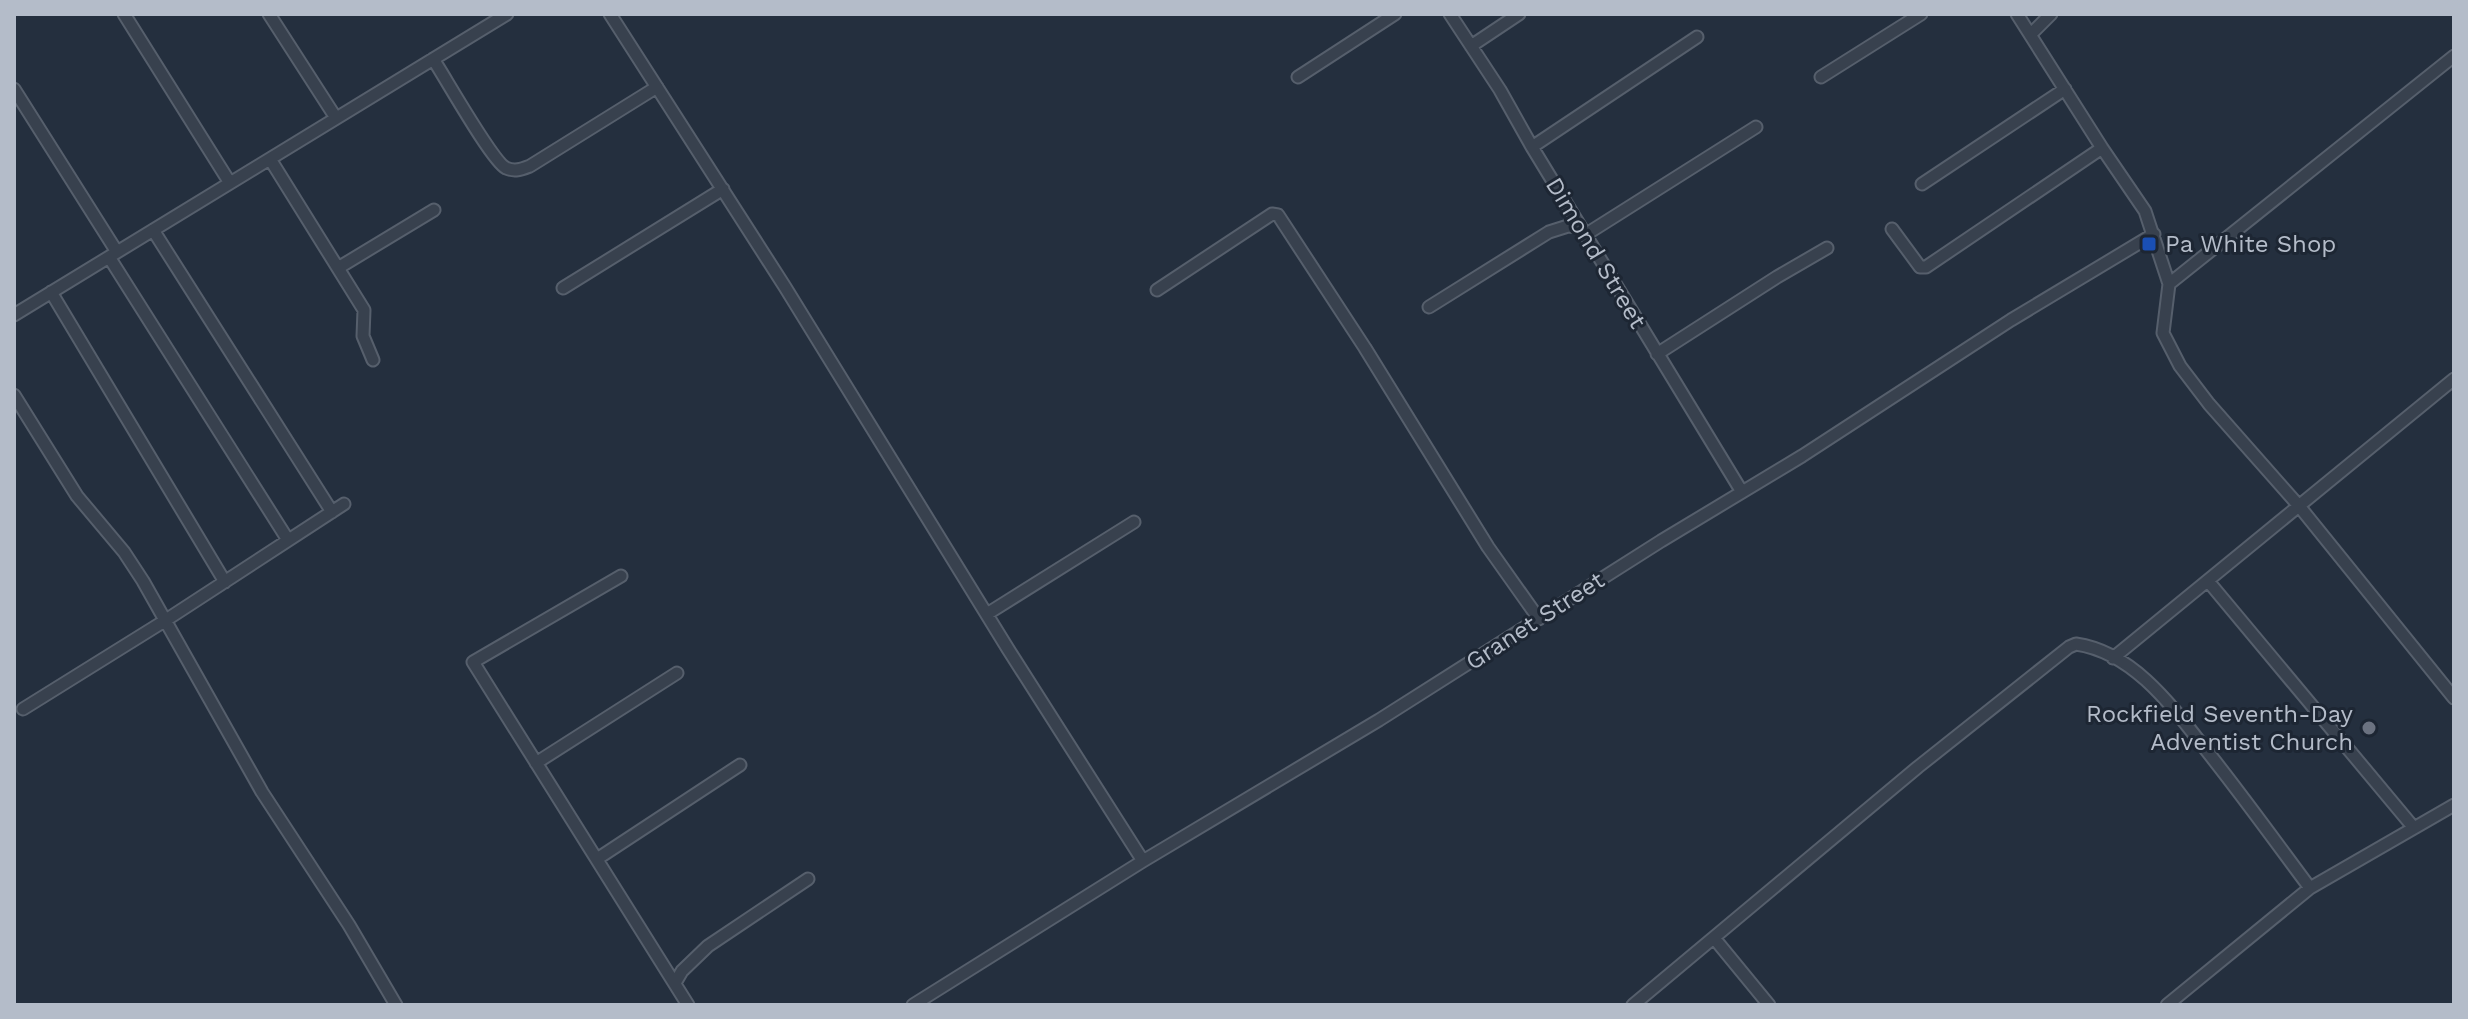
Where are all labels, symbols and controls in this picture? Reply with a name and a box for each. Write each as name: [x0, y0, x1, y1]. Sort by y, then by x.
street label: Dimond Street: [1540, 172, 1652, 334]
place label: Pa White Shop: [2165, 230, 2336, 258]
marker: Pa White Shop: [2140, 235, 2158, 253]
street label: Granet Street: [1461, 566, 1609, 676]
place label: Rockfield Seventh-Day Adventist Church: [2086, 700, 2354, 756]
marker: Rockfield Seventh-Day Adventist Church: [2360, 719, 2378, 737]

